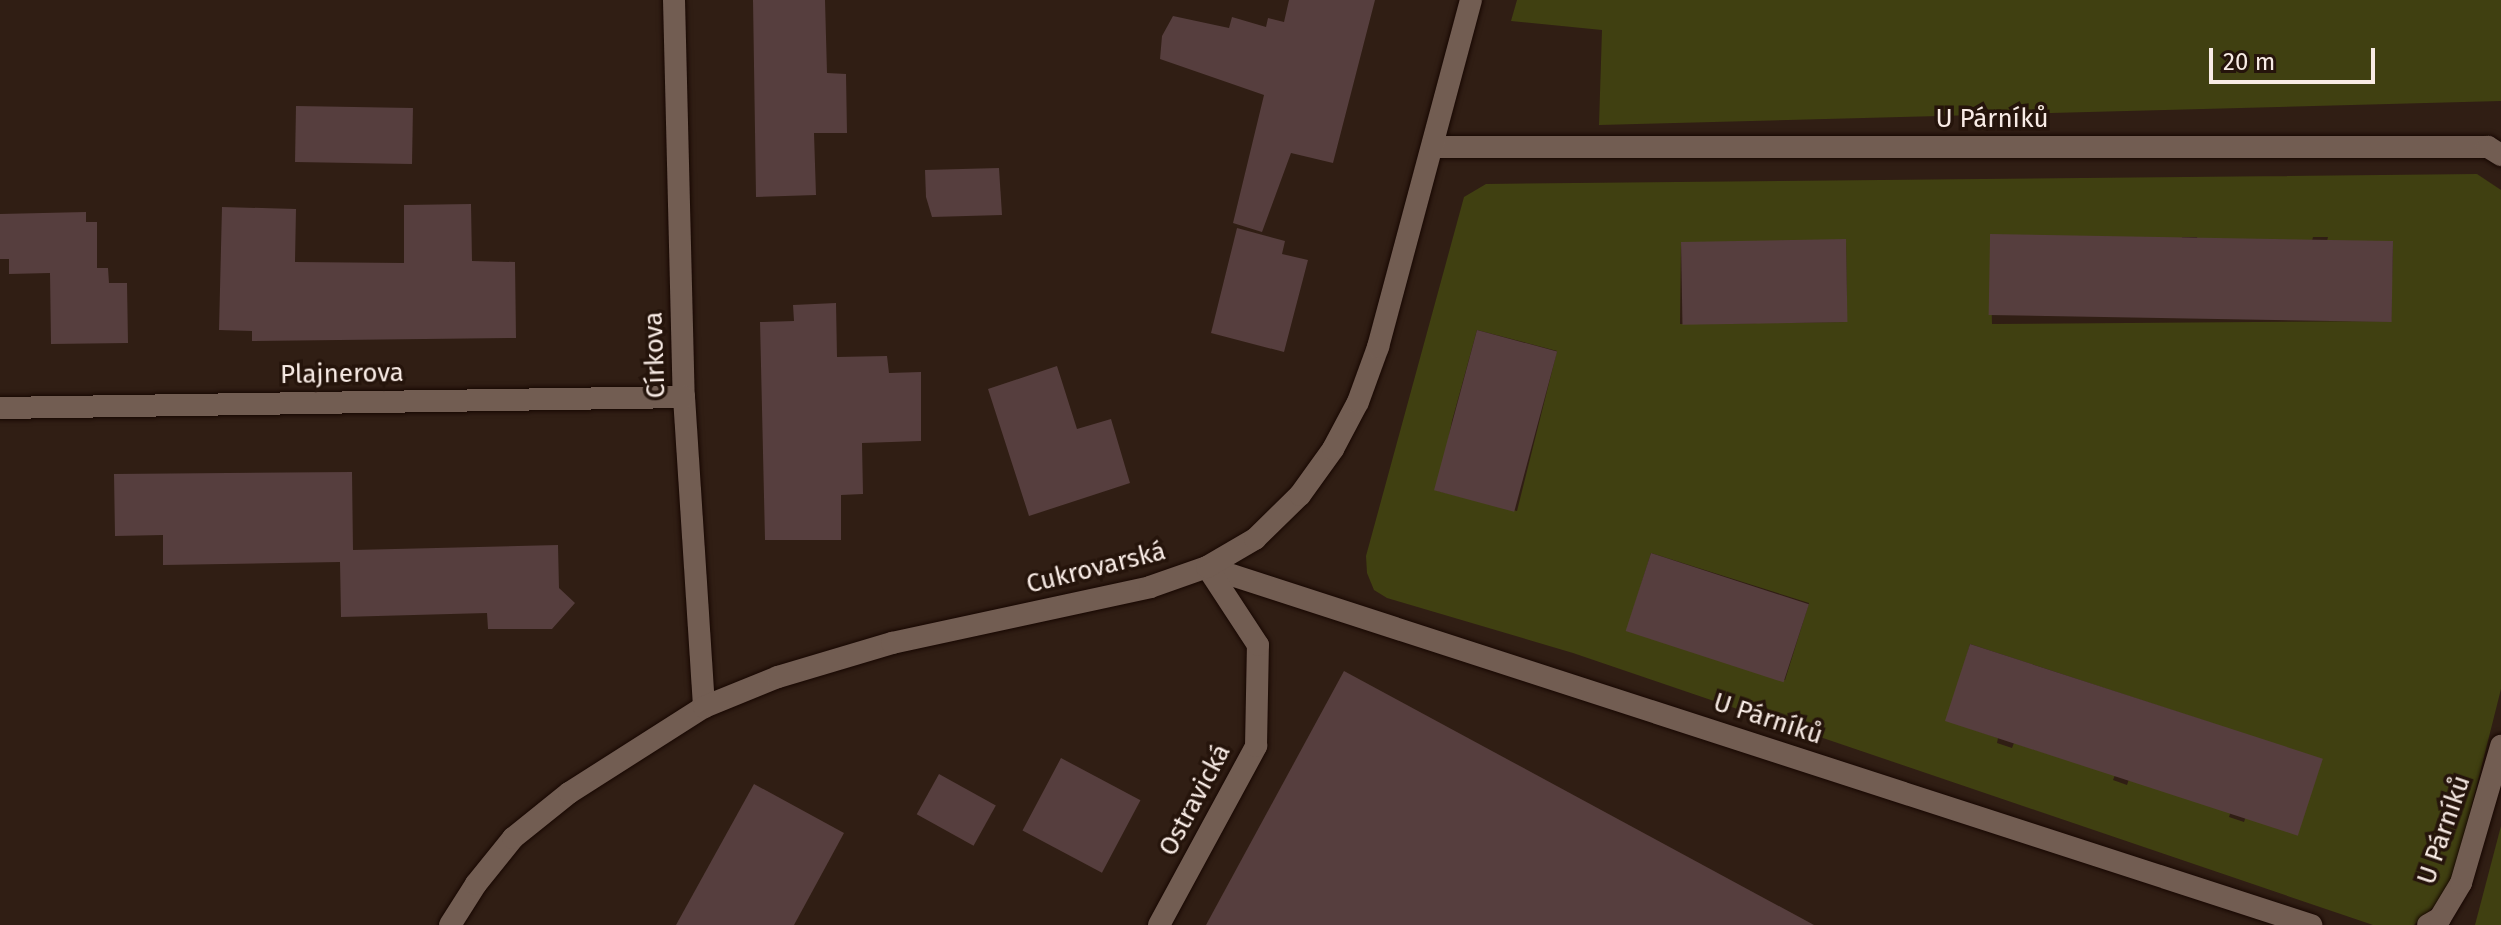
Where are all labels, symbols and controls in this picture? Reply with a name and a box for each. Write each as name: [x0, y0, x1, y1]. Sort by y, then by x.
scale bar: [2213, 32, 2379, 82]
text: 20 m: [2223, 48, 2275, 76]
street label: U Párníků: [1935, 103, 2049, 135]
street label: Církova: [638, 311, 672, 399]
street label: Plajnerova: [280, 357, 404, 391]
street label: Cukrovarská: [1023, 536, 1169, 600]
street label: U Párníků: [1709, 687, 1827, 751]
street label: Ostravická: [1153, 739, 1237, 861]
street label: U Párníků: [2411, 771, 2477, 889]

